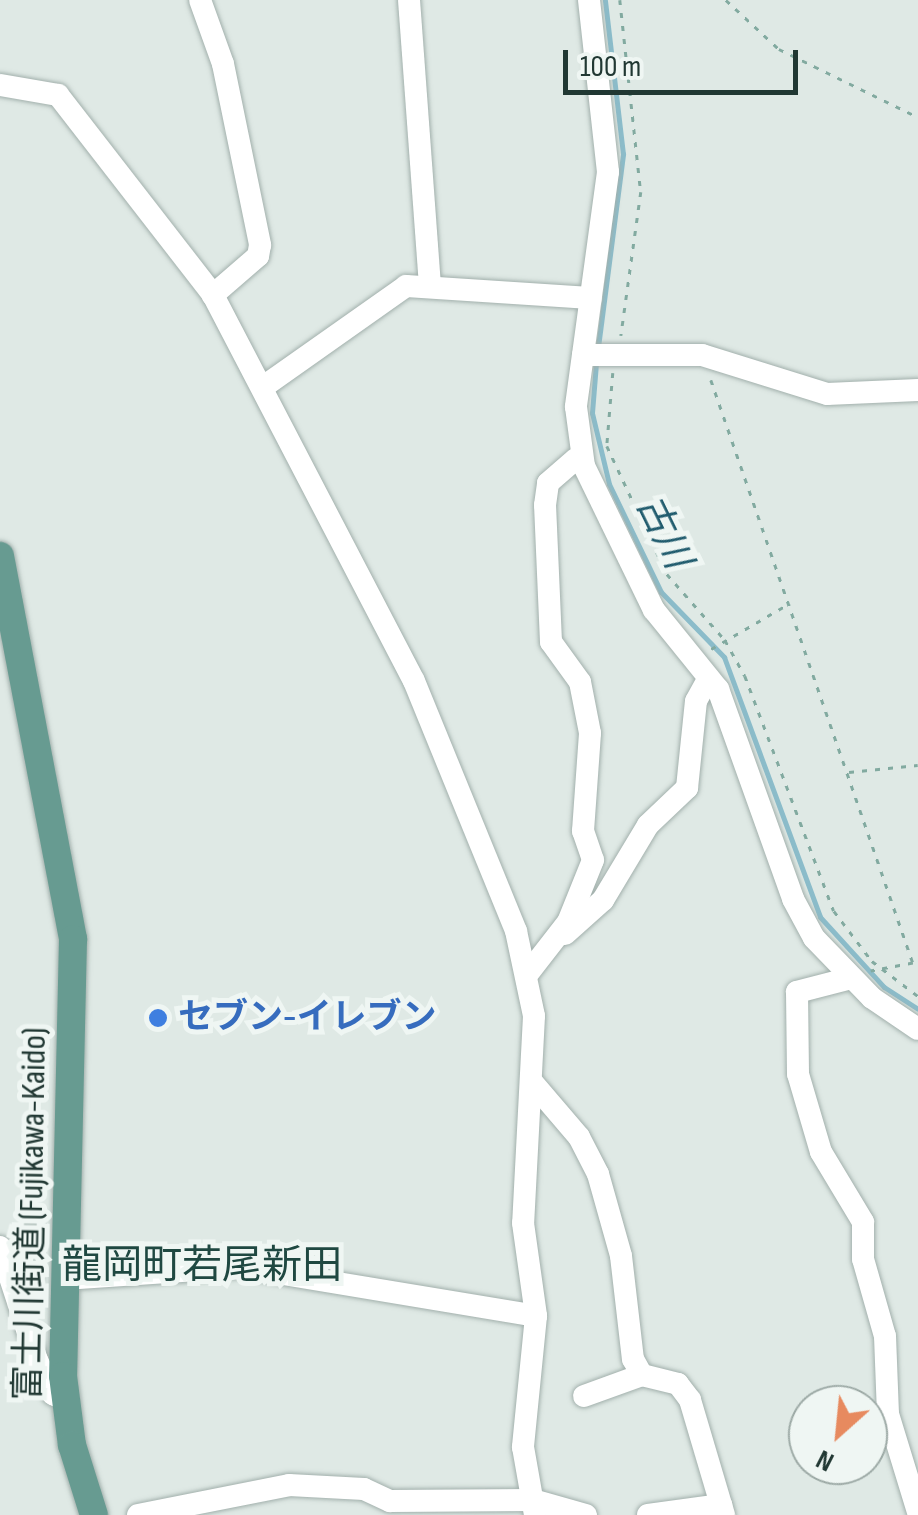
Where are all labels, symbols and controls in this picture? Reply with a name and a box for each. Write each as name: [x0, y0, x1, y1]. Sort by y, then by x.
scale bar: [568, 30, 803, 92]
text: 100 m: [580, 49, 641, 85]
water label: 古川: [626, 488, 700, 576]
place label: セブン-イレブン: [178, 997, 436, 1039]
marker: セブン-イレブン: [147, 1007, 169, 1029]
street label: 富士川街道 (Fujikawa-Kaido): [8, 1027, 56, 1401]
district label: 龍岡町若尾新田: [62, 1242, 342, 1290]
north arrow: [788, 1385, 888, 1485]
text: N: [811, 1442, 839, 1478]

